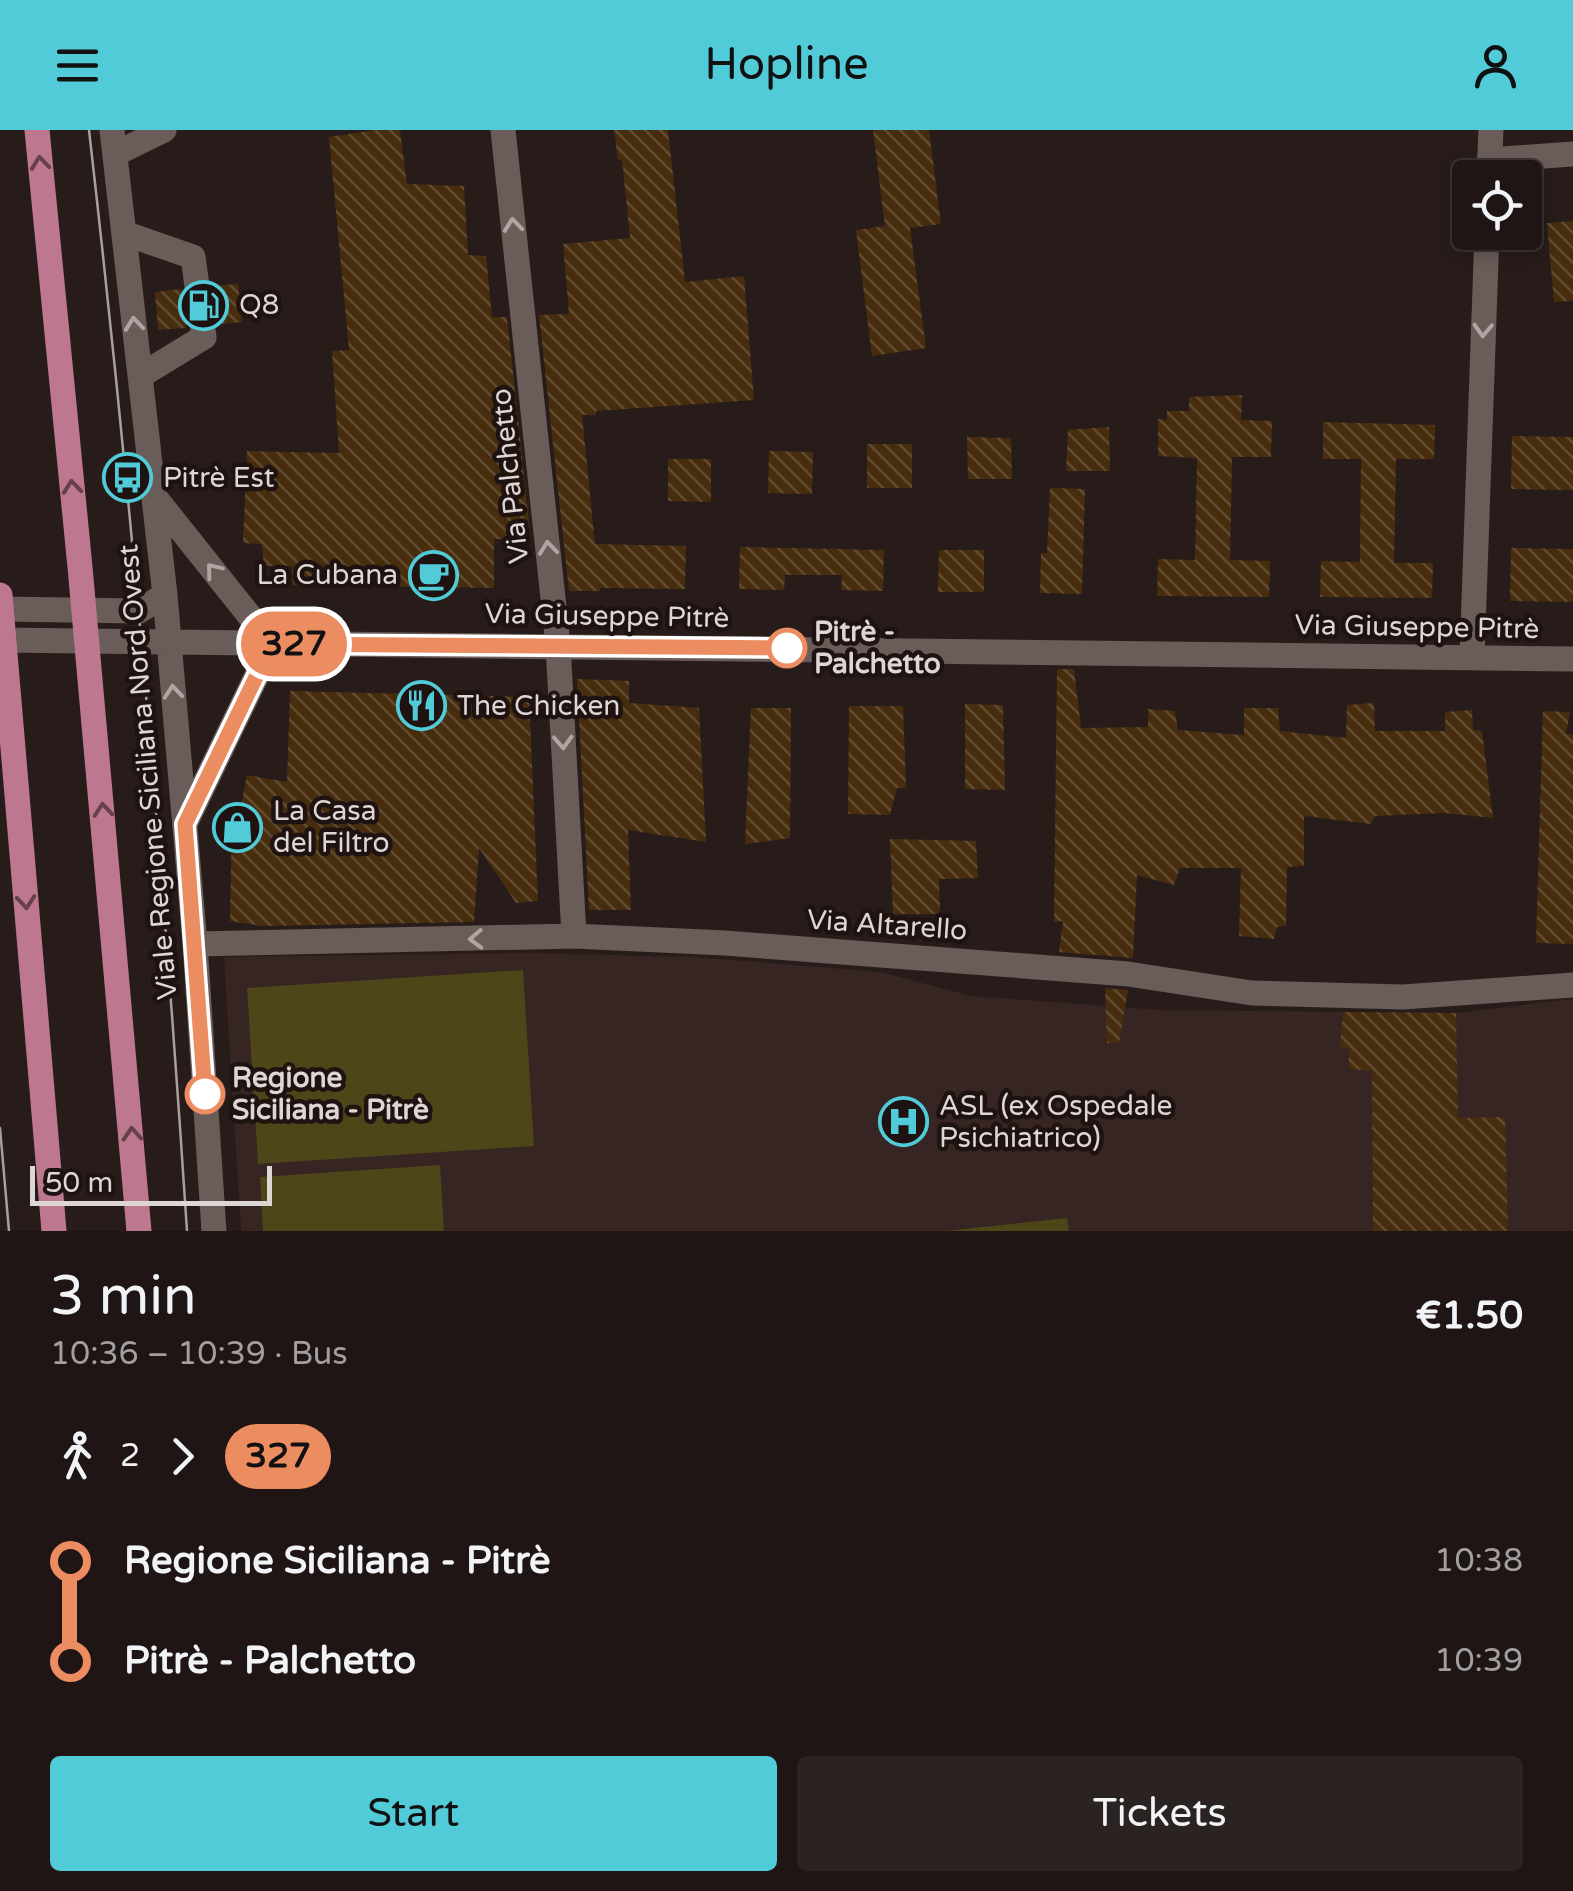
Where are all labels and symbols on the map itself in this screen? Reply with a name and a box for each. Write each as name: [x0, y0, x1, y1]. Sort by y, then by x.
one-way arrow: [30, 155, 51, 171]
one-way arrow: [503, 216, 524, 232]
fuel station icon: Q8: [178, 279, 230, 331]
place label: Q8: [239, 288, 279, 322]
one-way arrow: [124, 316, 145, 332]
one-way arrow: [1473, 322, 1494, 338]
street label: Via Palchetto: [484, 387, 536, 565]
bus stop icon: Pitrè Est: [102, 452, 154, 504]
place label: Pitrè Est: [163, 461, 275, 495]
one-way arrow: [62, 478, 84, 494]
one-way arrow: [538, 539, 559, 555]
street label: Viale Regione Siciliana Nord Ovest: [111, 543, 185, 1001]
cafe icon: La Cubana: [407, 549, 459, 601]
place label: La Cubana: [256, 558, 398, 592]
one-way arrow: [207, 563, 225, 581]
street label: Via Giuseppe Pitrè: [484, 597, 730, 635]
street label: Via Giuseppe Pitrè: [1294, 608, 1540, 646]
line badge: 327: [236, 612, 352, 676]
place label: Pitrè - Palchetto: [814, 615, 941, 681]
marker: Pitrè - Palchetto: [768, 629, 806, 667]
restaurant icon: The Chicken: [396, 680, 448, 732]
one-way arrow: [163, 683, 185, 699]
place label: The Chicken: [457, 689, 620, 723]
one-way arrow: [552, 734, 573, 750]
place label: La Casa del Filtro: [273, 794, 389, 860]
shop icon: La Casa del Filtro: [212, 801, 264, 853]
one-way arrow: [92, 802, 114, 818]
one-way arrow: [15, 894, 37, 910]
street label: Via Altarello: [806, 902, 968, 948]
one-way arrow: [468, 929, 484, 950]
place label: Regione Siciliana - Pitrè: [232, 1061, 429, 1127]
marker: Regione Siciliana - Pitrè: [186, 1075, 224, 1113]
place label: ASL (ex Ospedale Psichiatrico): [939, 1089, 1172, 1155]
hospital icon: ASL (ex Ospedale Psichiatrico): [878, 1096, 930, 1148]
one-way arrow: [122, 1125, 143, 1141]
scale bar: [30, 1161, 272, 1206]

